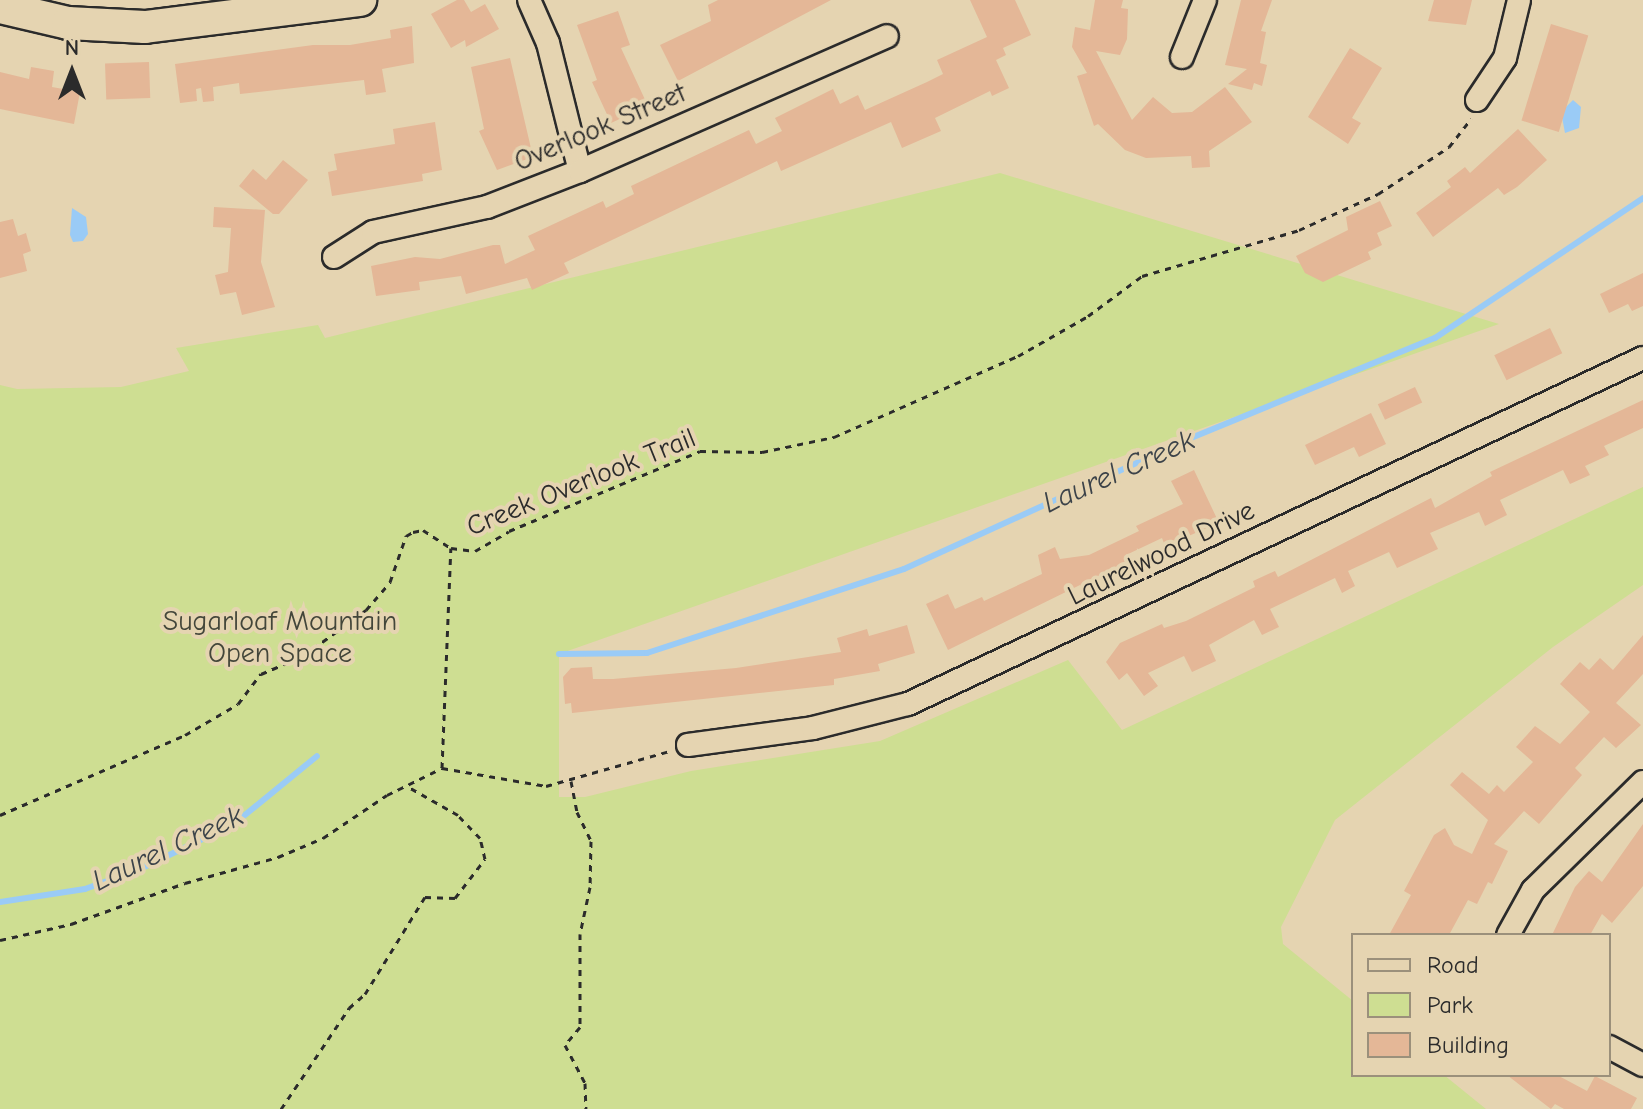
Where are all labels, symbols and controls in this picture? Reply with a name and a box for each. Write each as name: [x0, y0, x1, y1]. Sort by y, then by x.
north arrow: [32, 32, 112, 112]
text: N: [65, 35, 79, 61]
street label: Overlook Street: [509, 76, 691, 178]
street label: Creek Overlook Trail: [462, 421, 700, 543]
water label: Laurel Creek: [1037, 422, 1201, 522]
street label: Laurelwood Drive: [1062, 493, 1260, 613]
park label: Sugarloaf Mountain Open Space: [163, 604, 397, 670]
water label: Laurel Creek: [87, 798, 249, 900]
legend: [1351, 933, 1611, 1077]
text: Road: [1427, 951, 1479, 979]
text: Park: [1427, 991, 1473, 1019]
text: Building: [1427, 1031, 1509, 1059]

